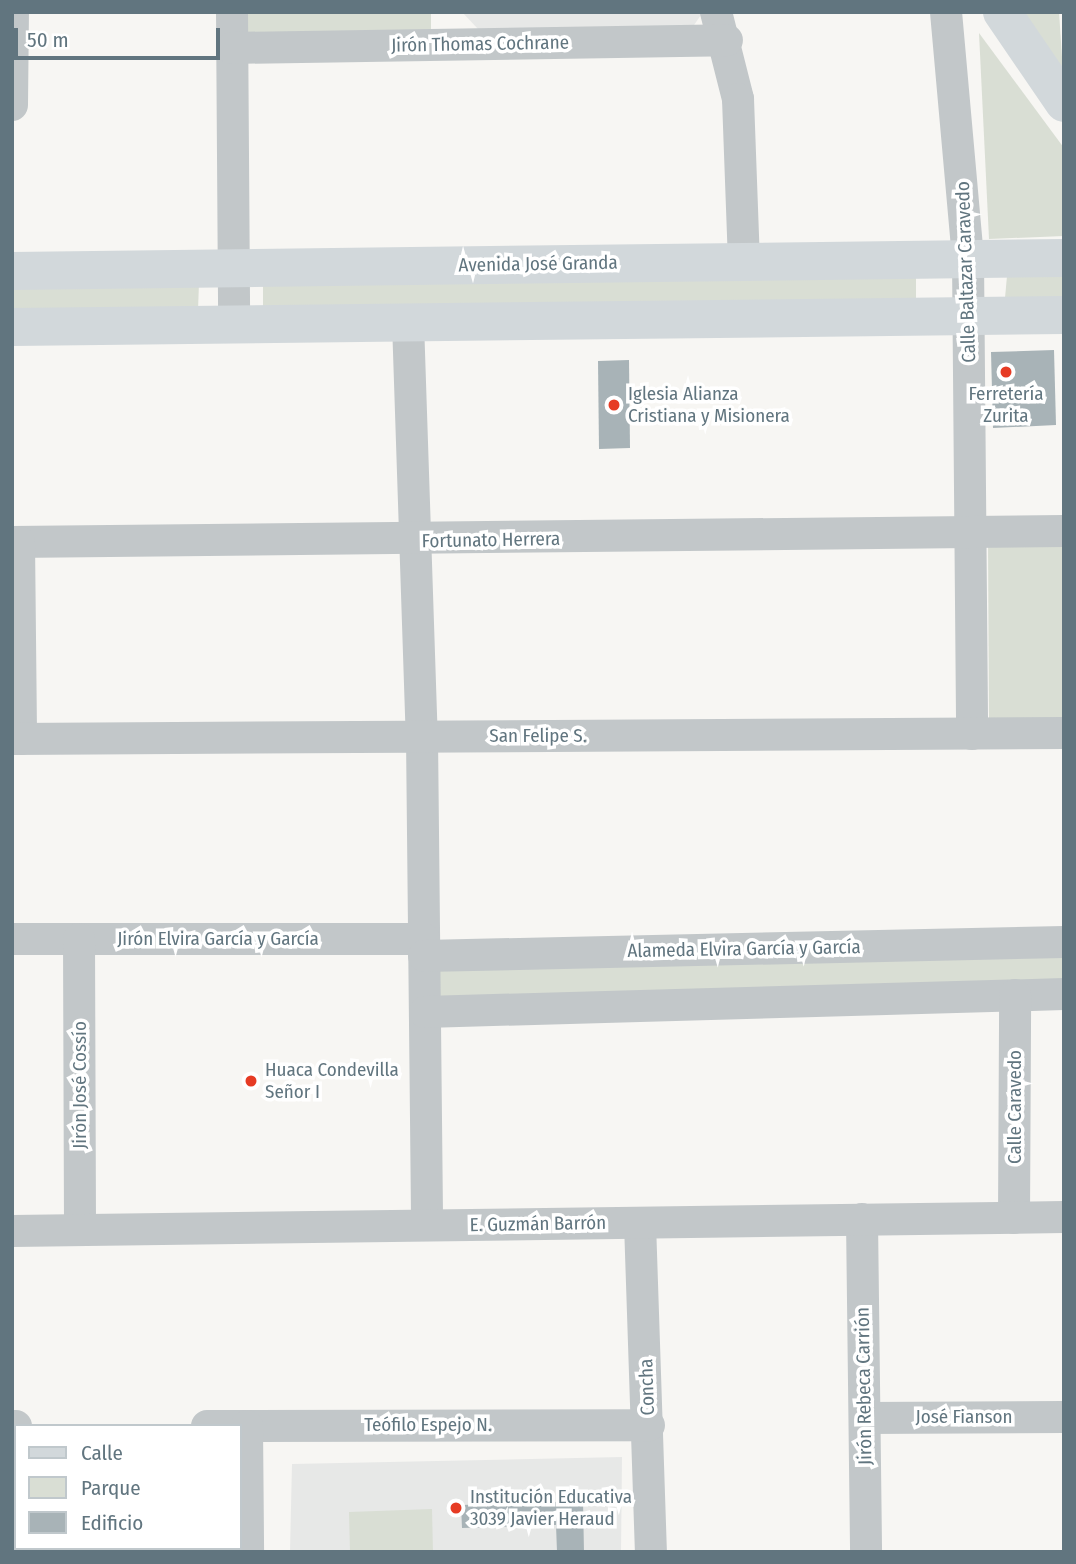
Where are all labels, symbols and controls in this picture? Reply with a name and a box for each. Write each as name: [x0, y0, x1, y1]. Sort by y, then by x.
scale bar: [18, 14, 224, 58]
text: 50 m: [27, 27, 69, 53]
street label: Jirón Thomas Cochrane: [391, 31, 569, 57]
street label: Calle Baltazar Caravedo: [951, 181, 981, 363]
street label: Avenida José Granda: [458, 251, 618, 277]
marker: Ferretería Zurita: [998, 364, 1014, 380]
place label: Iglesia Alianza Cristiana y Misionera: [628, 383, 790, 427]
place label: Ferretería Zurita: [968, 383, 1044, 427]
marker: Iglesia Alianza Cristiana y Misionera: [606, 397, 622, 413]
street label: Fortunato Herrera: [422, 527, 560, 553]
street label: San Felipe S.: [489, 725, 587, 747]
street label: Jirón Elvira García y García: [117, 928, 319, 950]
street label: Alameda Elvira García y García: [627, 936, 861, 962]
street label: Jirón José Cossío: [69, 1021, 91, 1149]
street label: Calle Caravedo: [1004, 1050, 1026, 1164]
place label: Huaca Condevilla Señor I: [265, 1059, 399, 1103]
marker: Huaca Condevilla Señor I: [243, 1073, 259, 1089]
street label: E. Guzmán Barrón: [470, 1211, 606, 1237]
street label: Jirón Rebeca Carrión: [851, 1307, 877, 1465]
street label: Concha: [635, 1358, 659, 1416]
street label: José Fianson: [915, 1406, 1013, 1428]
street label: Teófilo Espejo N.: [364, 1414, 492, 1436]
legend: [14, 1424, 242, 1550]
text: Calle: [81, 1440, 123, 1466]
text: Parque: [81, 1475, 141, 1501]
place label: Institución Educativa 3039 Javier Heraud: [470, 1486, 632, 1530]
marker: Institución Educativa 3039 Javier Heraud: [448, 1500, 464, 1516]
text: Edificio: [81, 1510, 143, 1536]

